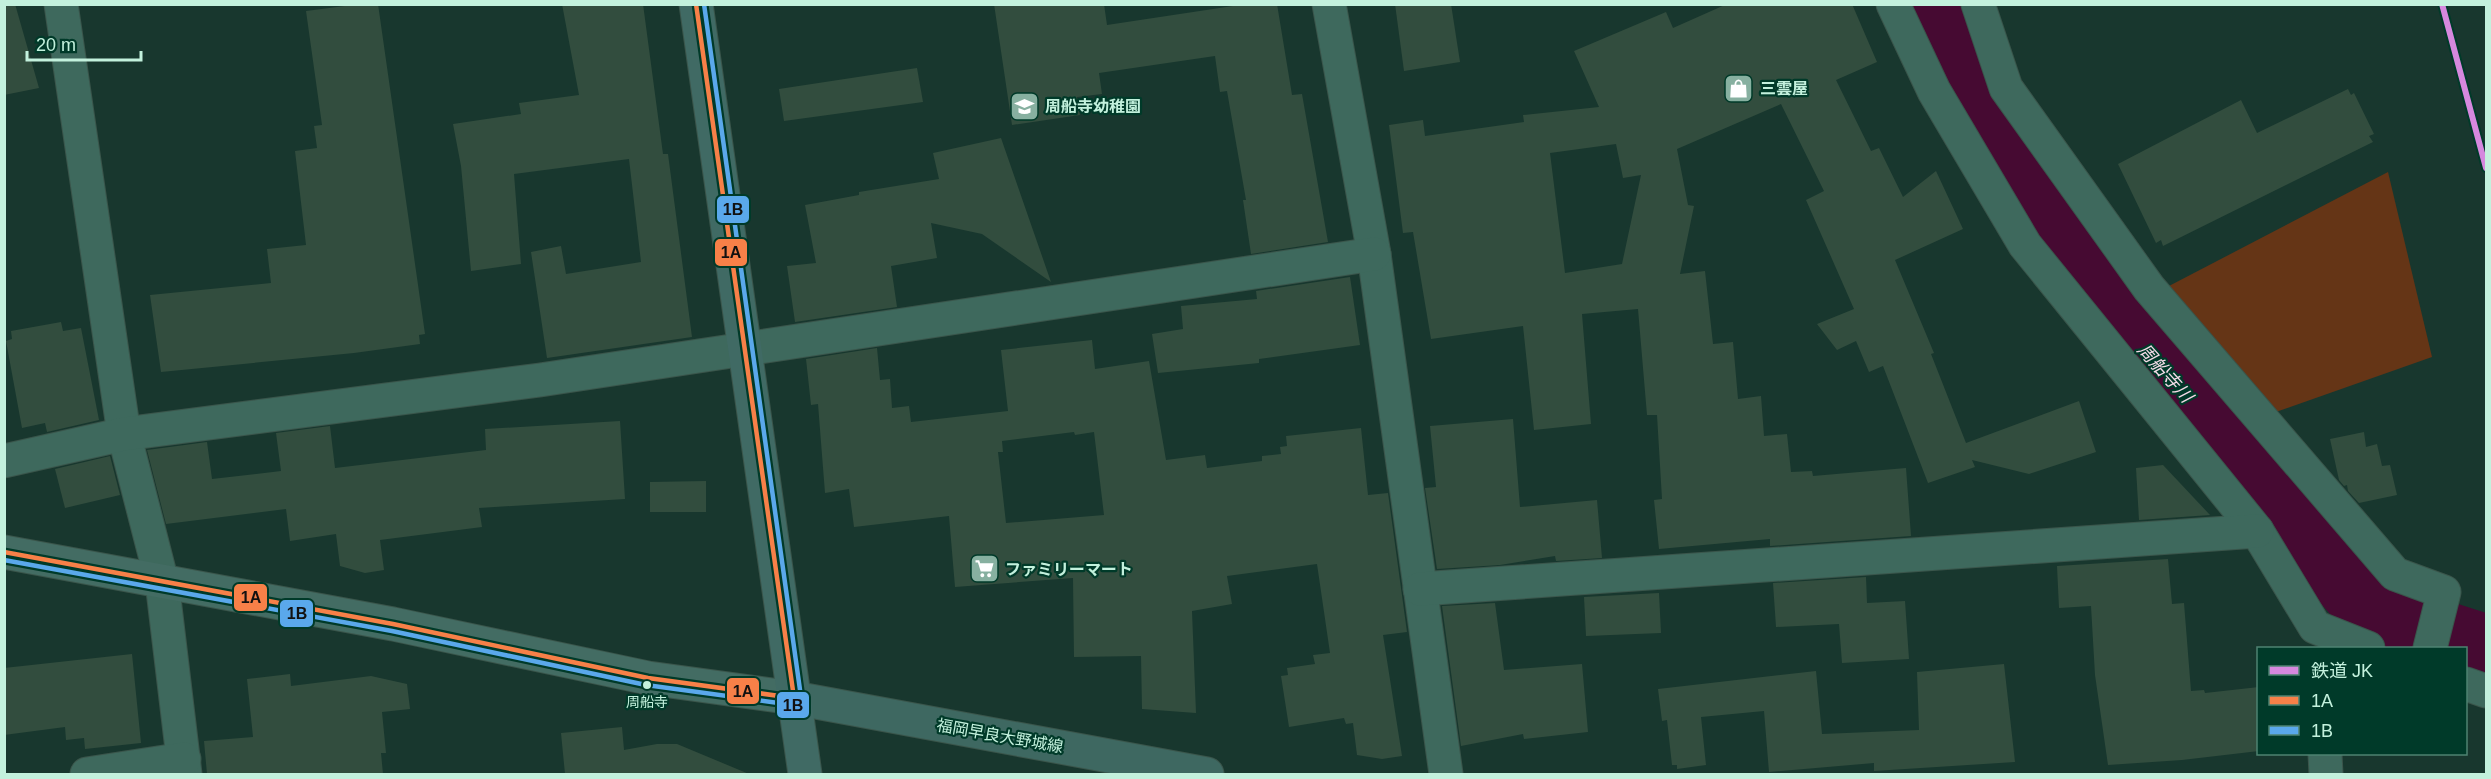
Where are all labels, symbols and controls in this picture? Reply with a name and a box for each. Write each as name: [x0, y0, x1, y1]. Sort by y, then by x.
scale bar: [27, 24, 141, 62]
text: 20 m: [36, 35, 76, 55]
shop icon: 三雲屋: [1723, 72, 1755, 104]
place label: 三雲屋: [1760, 80, 1808, 97]
school or university icon: 周船寺幼稚園: [1008, 90, 1040, 122]
place label: 周船寺幼稚園: [1045, 98, 1141, 115]
line badge: 1B: [716, 195, 750, 224]
text: 1B: [723, 201, 743, 218]
line badge: 1A: [714, 238, 748, 267]
text: 1A: [721, 244, 742, 261]
water label: 周船寺川: [2133, 340, 2198, 408]
supermarket icon: ファミリーマート: [968, 553, 1000, 585]
place label: ファミリーマート: [1005, 561, 1133, 578]
line badge: 1A: [233, 583, 268, 612]
text: 1A: [241, 589, 262, 606]
line badge: 1B: [279, 599, 314, 628]
text: 1B: [287, 605, 307, 622]
legend: [2257, 647, 2467, 755]
text: 鉄道 JK: [2311, 661, 2373, 681]
line badge: 1A: [726, 677, 760, 705]
marker: 周船寺: [641, 679, 653, 691]
text: 1A: [733, 683, 754, 700]
line badge: 1B: [776, 691, 810, 719]
text: 1A: [2311, 691, 2333, 711]
place label: 周船寺: [626, 694, 668, 710]
text: 1B: [783, 697, 803, 714]
street label: 福岡早良大野城線: [935, 717, 1065, 755]
text: 1B: [2311, 721, 2333, 741]

